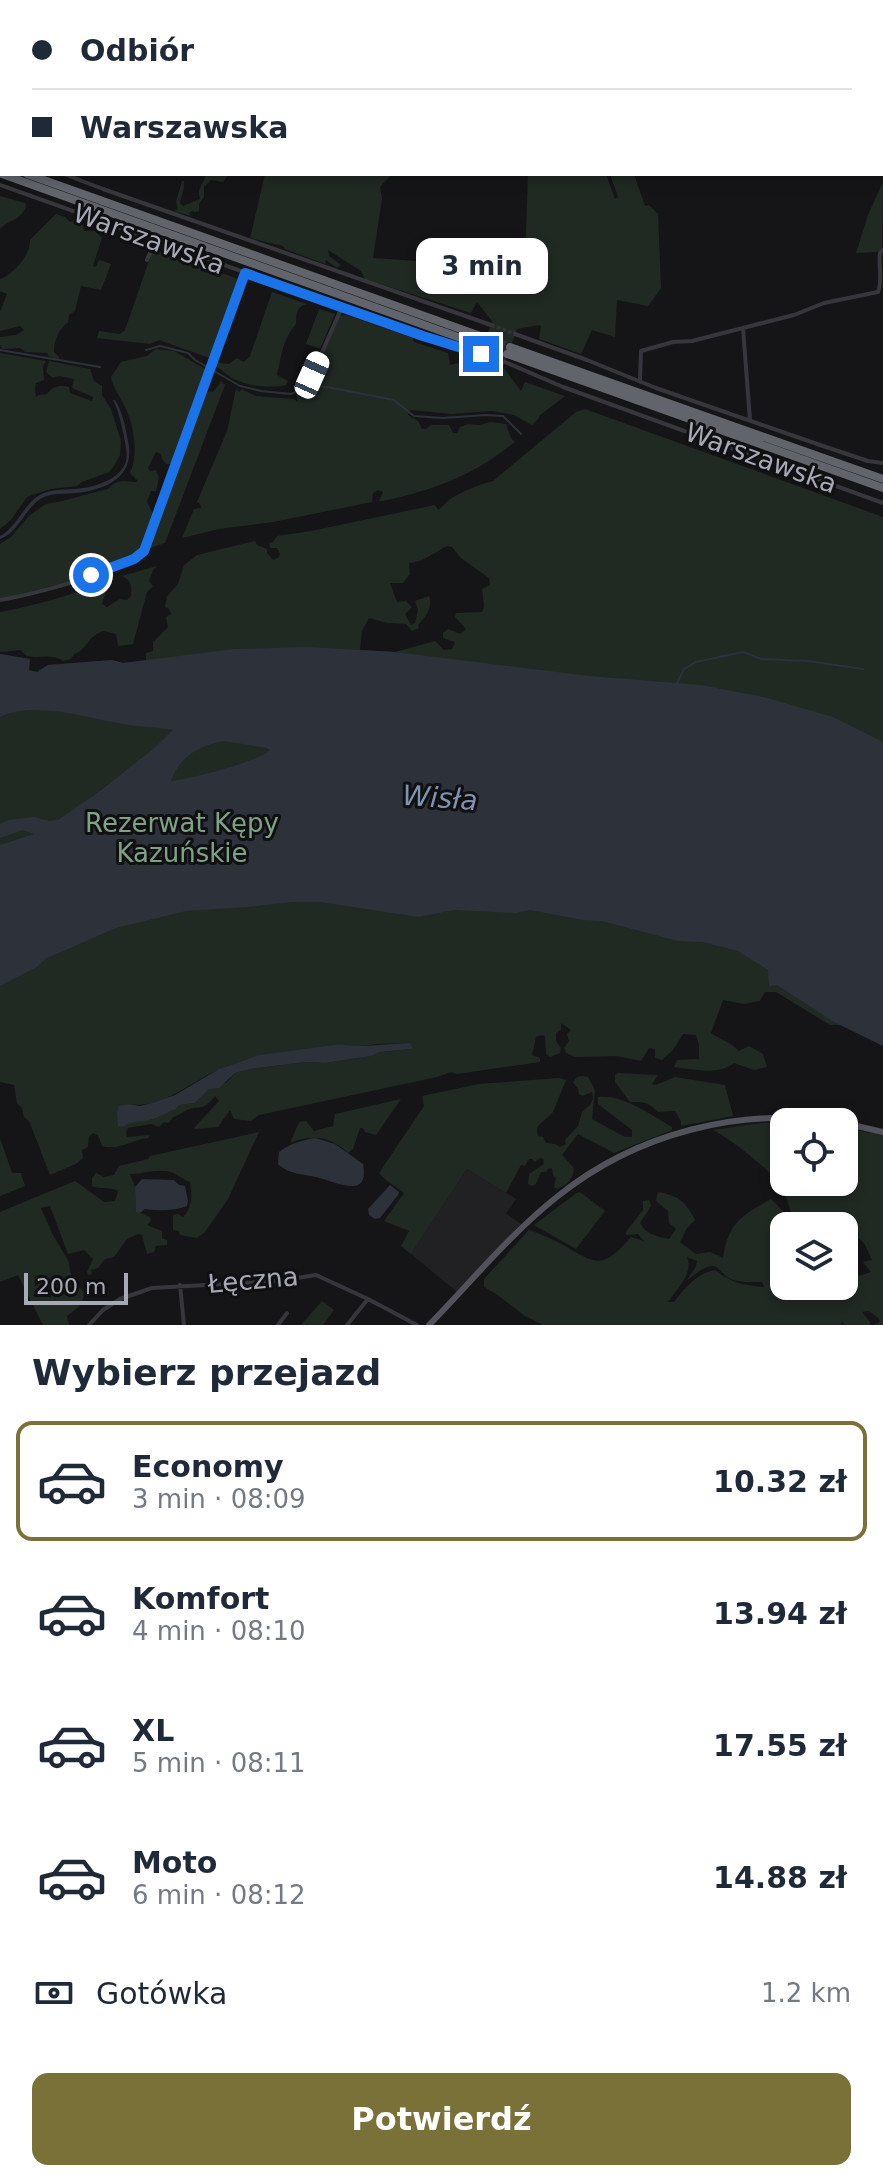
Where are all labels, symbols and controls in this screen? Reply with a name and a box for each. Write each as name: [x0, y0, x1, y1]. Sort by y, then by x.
text: Odbiór: [80, 33, 194, 68]
text: Warszawska: [80, 110, 288, 145]
street label: Warszawska: [69, 198, 229, 280]
callout: 3 min: [415, 238, 547, 294]
text: 3 min: [441, 251, 523, 281]
route end: [463, 336, 499, 372]
car: [291, 348, 333, 402]
street label: Warszawska: [681, 417, 841, 499]
route start: [73, 557, 109, 593]
water label: Wisła: [401, 779, 479, 817]
park label: Rezerwat Kępy Kazuńskie: [85, 808, 279, 868]
map controls: [770, 1108, 858, 1300]
button: locate: [770, 1108, 858, 1196]
button: layers: [770, 1212, 858, 1300]
street label: Łęczna: [205, 1261, 300, 1299]
scale bar: [24, 1269, 128, 1305]
text: 200 m: [36, 1274, 106, 1299]
text: Wybierz przejazd: [32, 1352, 381, 1393]
icon: car: [36, 1445, 108, 1517]
text: Economy: [132, 1449, 284, 1484]
text: 10.32 zł: [713, 1464, 847, 1499]
text: 3 min · 08:09: [132, 1484, 306, 1514]
icon: car: [36, 1577, 108, 1649]
text: Komfort: [132, 1581, 269, 1616]
text: 13.94 zł: [713, 1596, 847, 1631]
text: 4 min · 08:10: [132, 1616, 306, 1646]
icon: car: [36, 1709, 108, 1781]
text: XL: [132, 1713, 174, 1748]
text: 17.55 zł: [713, 1728, 847, 1763]
text: 5 min · 08:11: [132, 1748, 306, 1778]
icon: car: [36, 1841, 108, 1913]
text: Moto: [132, 1845, 217, 1880]
text: 14.88 zł: [713, 1860, 847, 1895]
text: 6 min · 08:12: [132, 1880, 306, 1910]
icon: cash: [32, 1971, 76, 2015]
text: Gotówka: [96, 1976, 227, 2011]
text: 1.2 km: [761, 1978, 851, 2008]
button: Potwierdź: [32, 2073, 851, 2165]

